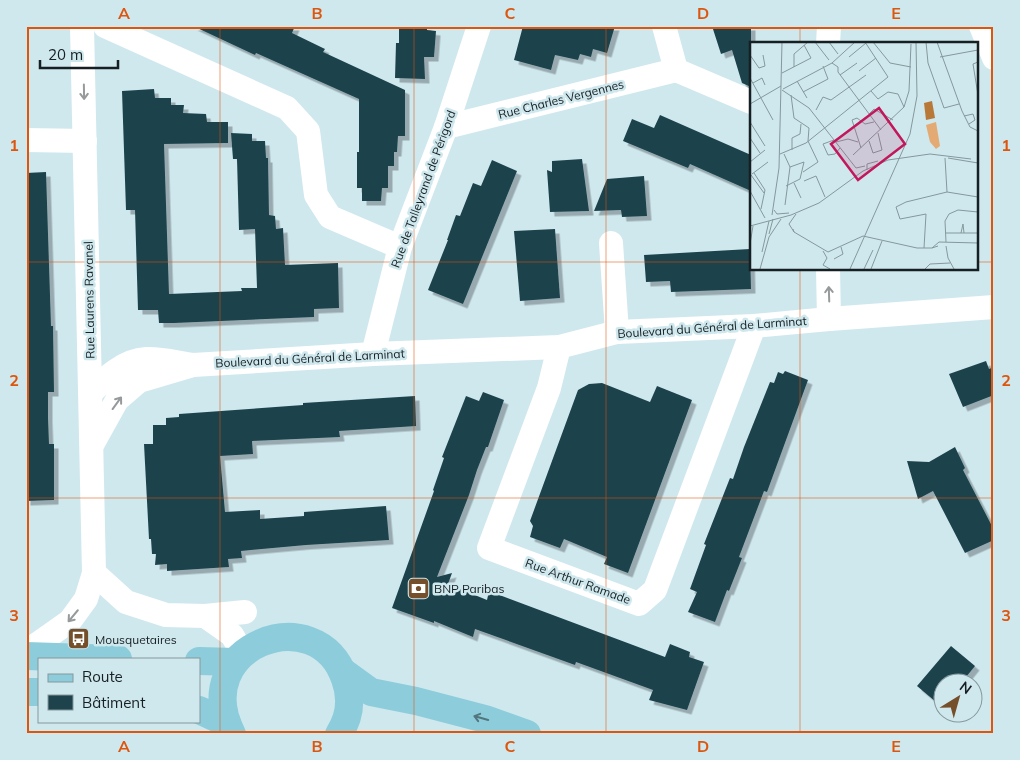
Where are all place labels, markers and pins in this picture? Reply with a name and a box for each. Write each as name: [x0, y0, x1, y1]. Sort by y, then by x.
bank icon: BNP Paribas: [406, 576, 430, 600]
place label: BNP Paribas: [434, 581, 504, 596]
bus stop icon: Mousquetaires: [67, 627, 91, 651]
place label: Mousquetaires: [95, 632, 177, 647]

